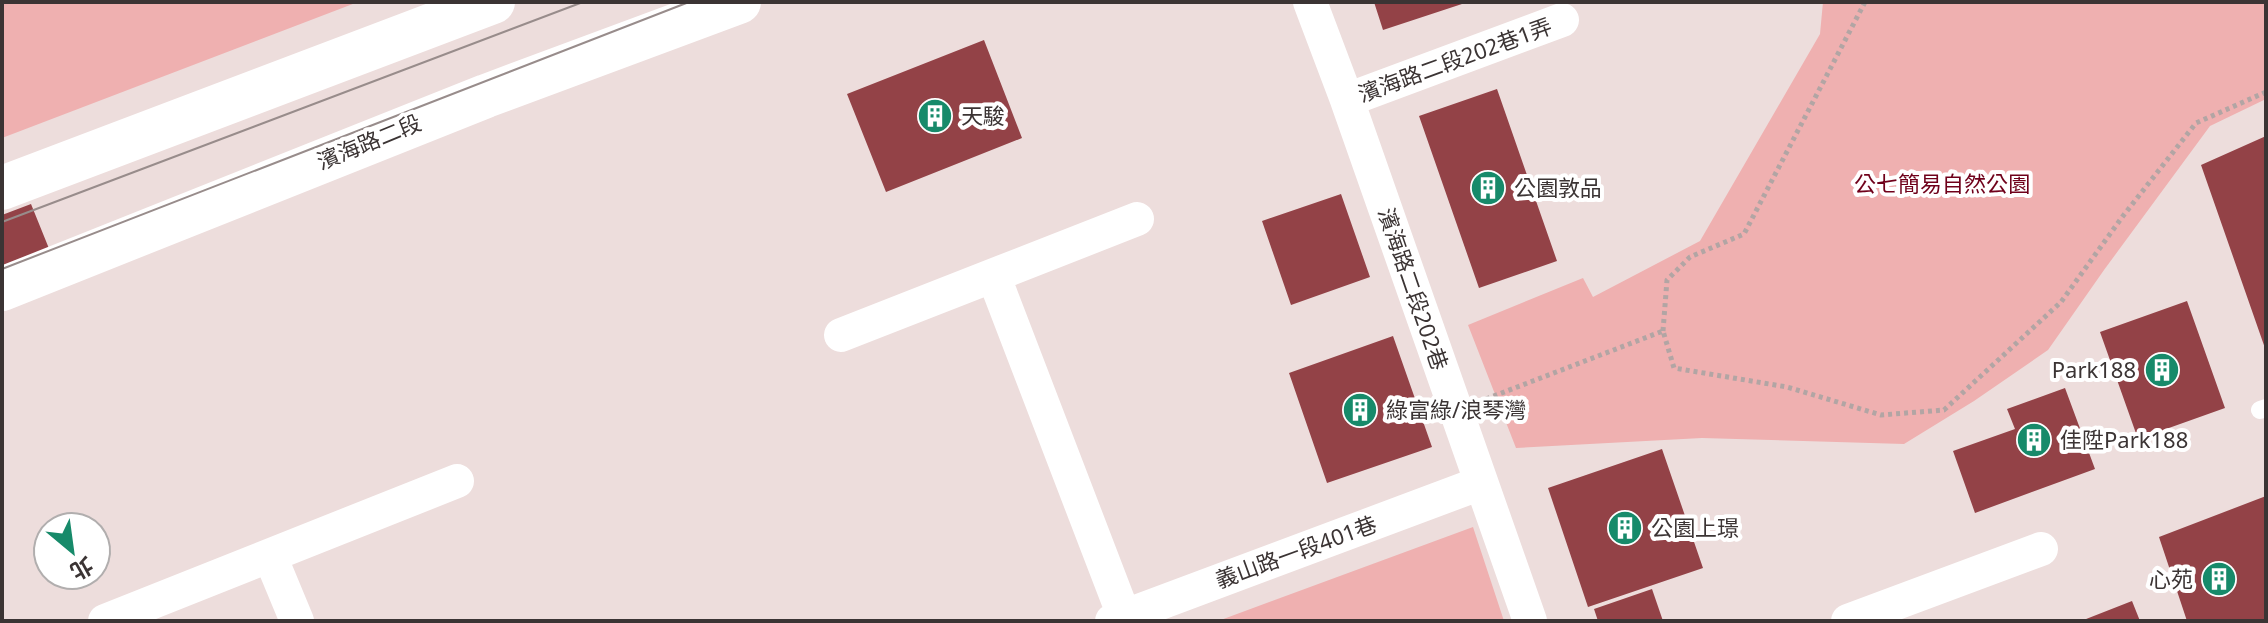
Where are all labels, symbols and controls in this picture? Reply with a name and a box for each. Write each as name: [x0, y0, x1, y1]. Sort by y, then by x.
street label: 濱海路二段202巷1弄: [1354, 10, 1556, 108]
building icon: 天駿: [916, 97, 954, 135]
place label: 天駿: [961, 100, 1005, 130]
street label: 濱海路二段: [312, 107, 425, 176]
park label: 公七簡易自然公園: [1854, 168, 2030, 198]
building icon: 公園敦品: [1469, 169, 1507, 207]
place label: 公園敦品: [1514, 172, 1602, 202]
street label: 濱海路二段202巷: [1372, 204, 1456, 374]
building icon: Park188: [2143, 351, 2181, 389]
place label: Park188: [2052, 354, 2136, 384]
building icon: 綠富綠/浪琴灣: [1341, 391, 1379, 429]
place label: 綠富綠/浪琴灣: [1386, 394, 1526, 424]
building icon: 佳陞Park188: [2015, 421, 2053, 459]
place label: 佳陞Park188: [2060, 424, 2188, 454]
street label: 義山路一段401巷: [1211, 508, 1381, 594]
building icon: 公園上璟: [1606, 509, 1644, 547]
north arrow: [32, 511, 112, 591]
place label: 公園上璟: [1651, 512, 1739, 542]
text: 北: [65, 551, 99, 588]
building icon: 心苑: [2200, 560, 2238, 598]
place label: 心苑: [2149, 563, 2193, 593]

